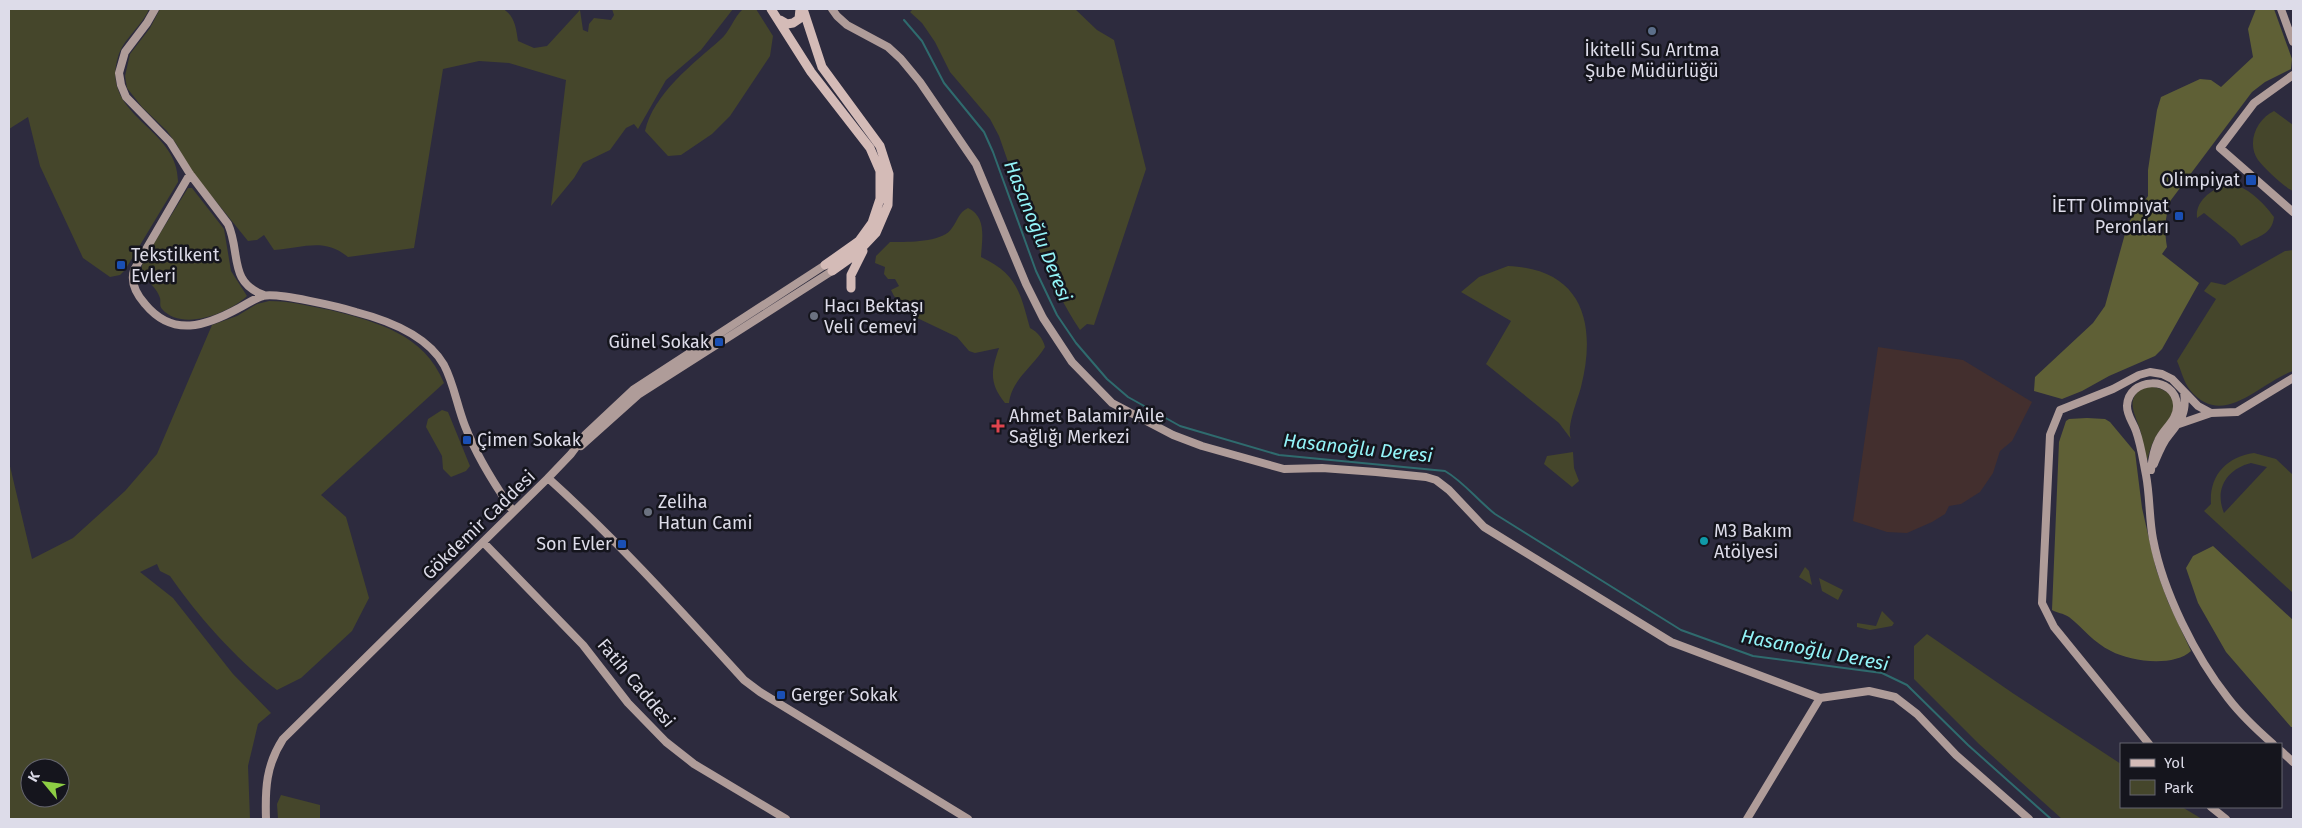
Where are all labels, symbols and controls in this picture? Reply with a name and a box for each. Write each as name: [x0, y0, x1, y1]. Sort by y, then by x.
marker: İkitelli Su Arıtma Şube Müdürlüğü: [1646, 25, 1658, 37]
place label: İkitelli Su Arıtma Şube Müdürlüğü: [1584, 39, 1720, 82]
water label: Hasanoğlu Deresi: [999, 157, 1077, 306]
place label: Olimpiyat: [2161, 169, 2241, 191]
marker: Olimpiyat: [2244, 173, 2258, 187]
place label: İETT Olimpiyat Peronları: [2052, 195, 2169, 238]
marker: İETT Olimpiyat Peronları: [2173, 210, 2185, 222]
place label: Tekstilkent Evleri: [131, 244, 220, 287]
marker: Tekstilkent Evleri: [115, 259, 127, 271]
place label: Hacı Bektaşı Veli Cemevi: [824, 295, 924, 338]
marker: Hacı Bektaşı Veli Cemevi: [808, 310, 820, 322]
place label: Günel Sokak: [608, 331, 710, 353]
marker: Günel Sokak: [713, 336, 725, 348]
place label: Ahmet Balamir Aile Sağlığı Merkezi: [1009, 405, 1165, 448]
marker: Ahmet Balamir Aile Sağlığı Merkezi: [991, 419, 1005, 433]
place label: Çimen Sokak: [477, 429, 582, 451]
water label: Hasanoğlu Deresi: [1282, 429, 1435, 467]
marker: Çimen Sokak: [461, 434, 473, 446]
street label: Gökdemir Caddesi: [418, 466, 540, 584]
place label: Zeliha Hatun Cami: [658, 491, 753, 534]
marker: Zeliha Hatun Cami: [642, 506, 654, 518]
place label: M3 Bakım Atölyesi: [1714, 520, 1792, 563]
place label: Son Evler: [536, 533, 612, 555]
marker: M3 Bakım Atölyesi: [1698, 535, 1710, 547]
marker: Son Evler: [616, 538, 628, 550]
water label: Hasanoğlu Deresi: [1739, 624, 1892, 676]
street label: Fatih Caddesi: [593, 634, 679, 732]
place label: Gerger Sokak: [791, 684, 899, 706]
marker: Gerger Sokak: [775, 689, 787, 701]
legend: [2120, 743, 2282, 808]
text: Yol: [2164, 754, 2185, 772]
north arrow: [20, 758, 70, 808]
text: K: [24, 768, 44, 785]
text: Park: [2164, 779, 2194, 797]

